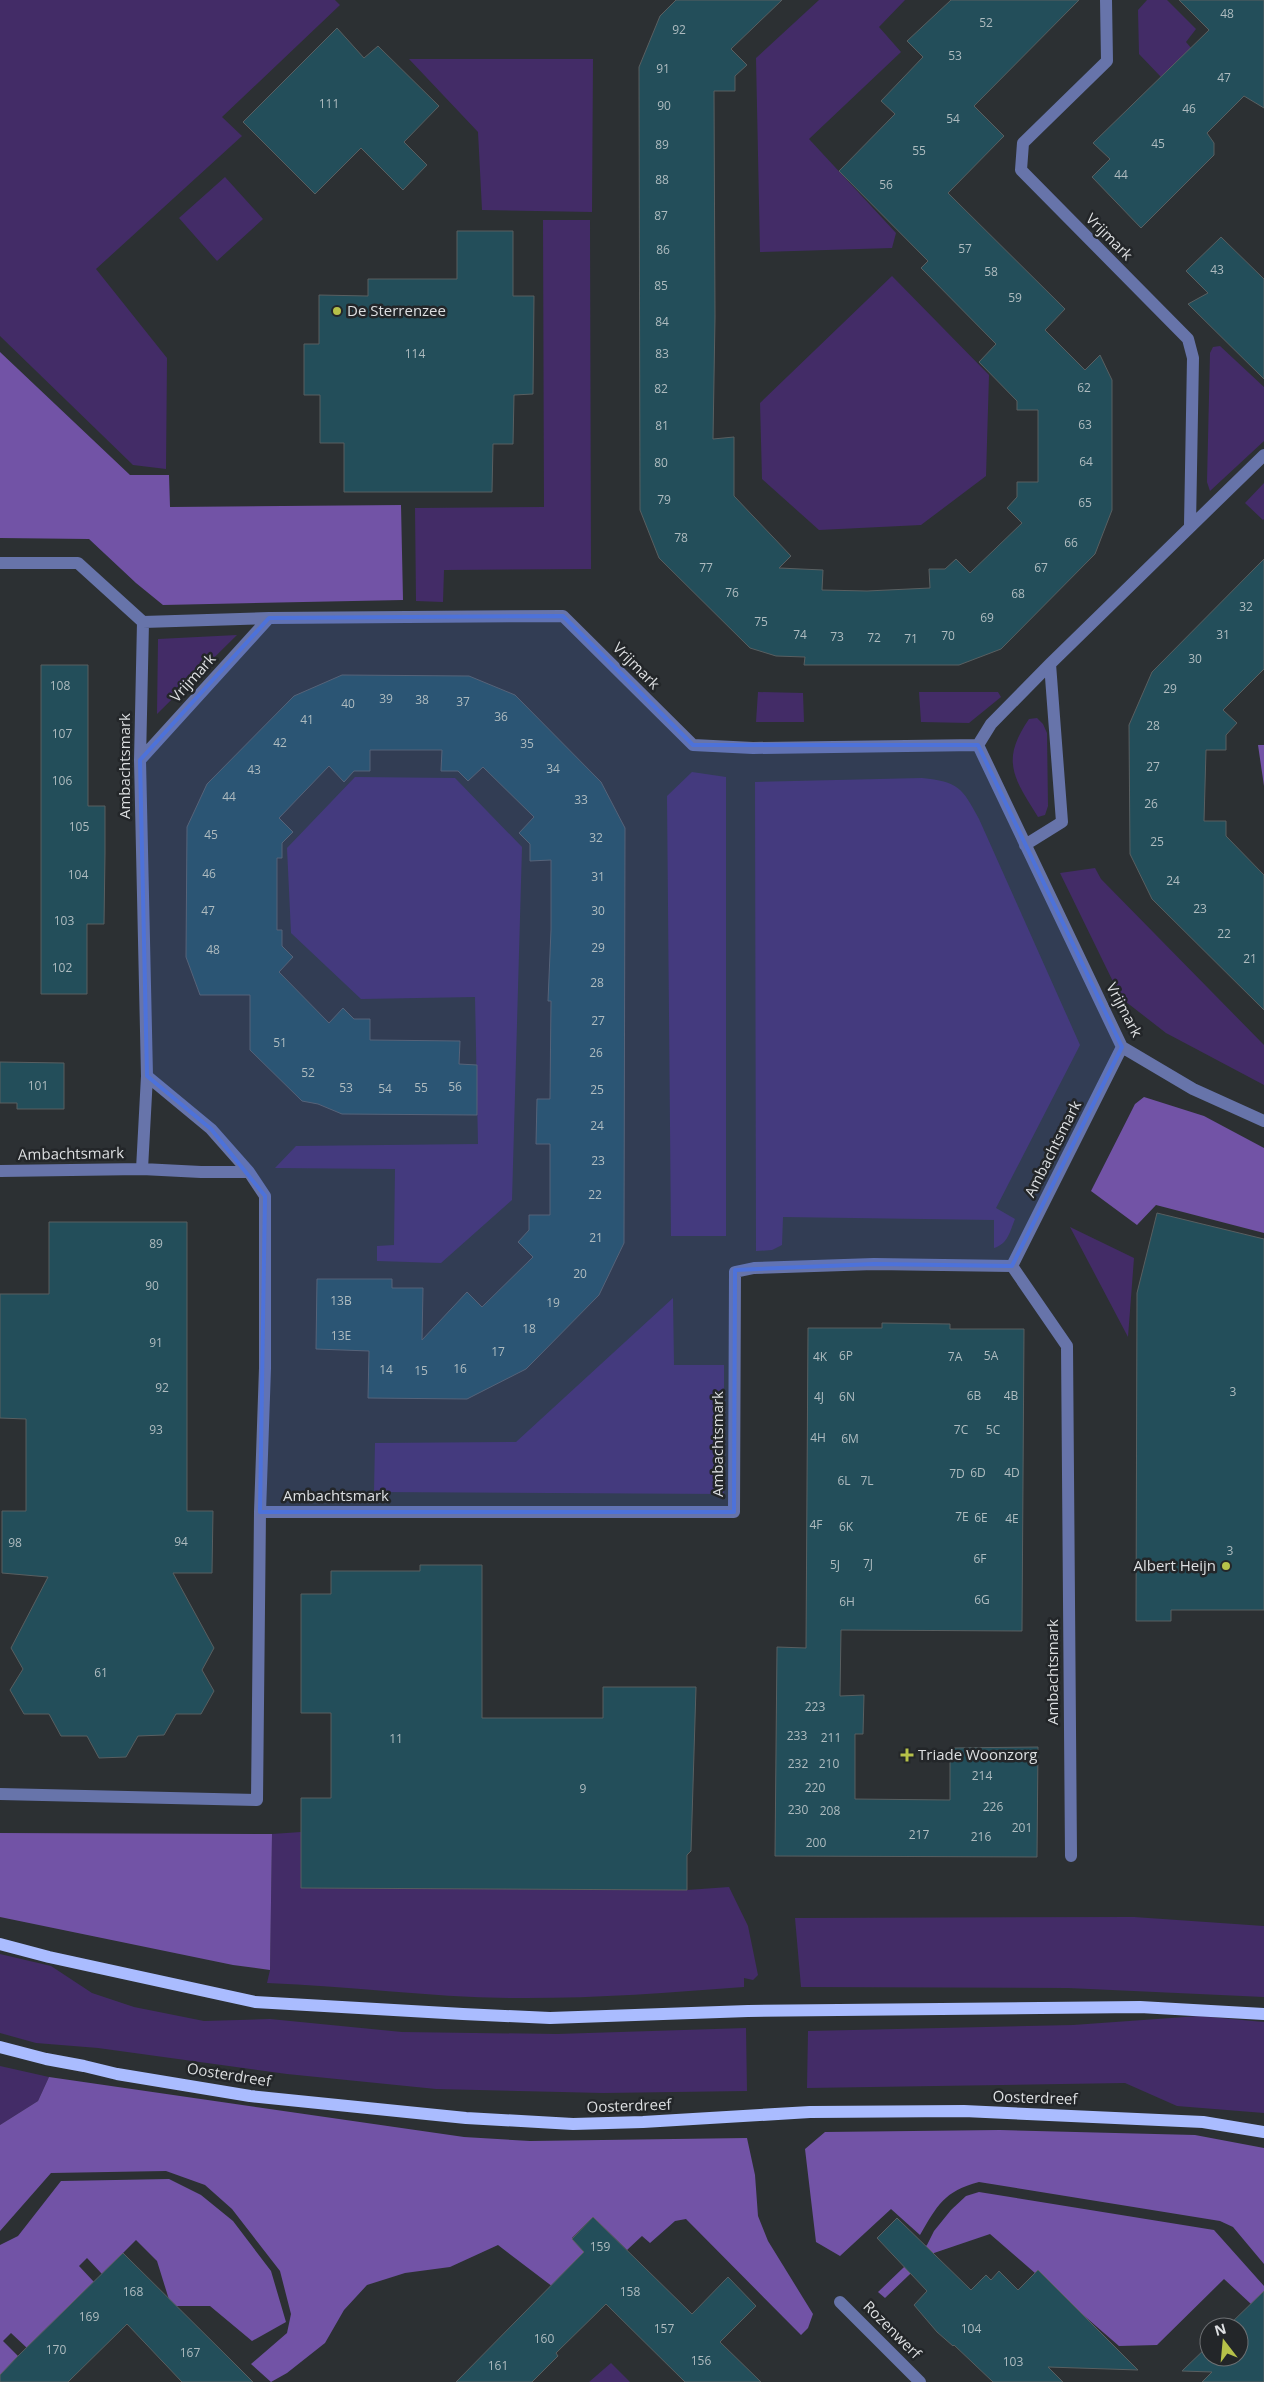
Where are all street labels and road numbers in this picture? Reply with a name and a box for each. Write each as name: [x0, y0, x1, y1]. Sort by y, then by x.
street label: Vrijmark: [1082, 208, 1138, 264]
street label: Vrijmark: [609, 637, 665, 693]
street label: Vrijmark: [165, 649, 219, 706]
street label: Ambachtsmark: [114, 713, 134, 819]
street label: Vrijmark: [1102, 979, 1148, 1040]
street label: Ambachtsmark: [1019, 1097, 1085, 1200]
street label: Ambachtsmark: [18, 1142, 124, 1164]
street label: Ambachtsmark: [707, 1391, 727, 1497]
street label: Ambachtsmark: [283, 1485, 389, 1505]
street label: Ambachtsmark: [1042, 1619, 1062, 1725]
street label: Oosterdreef: [186, 2057, 274, 2091]
street label: Oosterdreef: [992, 2086, 1079, 2109]
street label: Oosterdreef: [586, 2093, 673, 2116]
street label: Rozenwerf: [859, 2296, 927, 2363]

